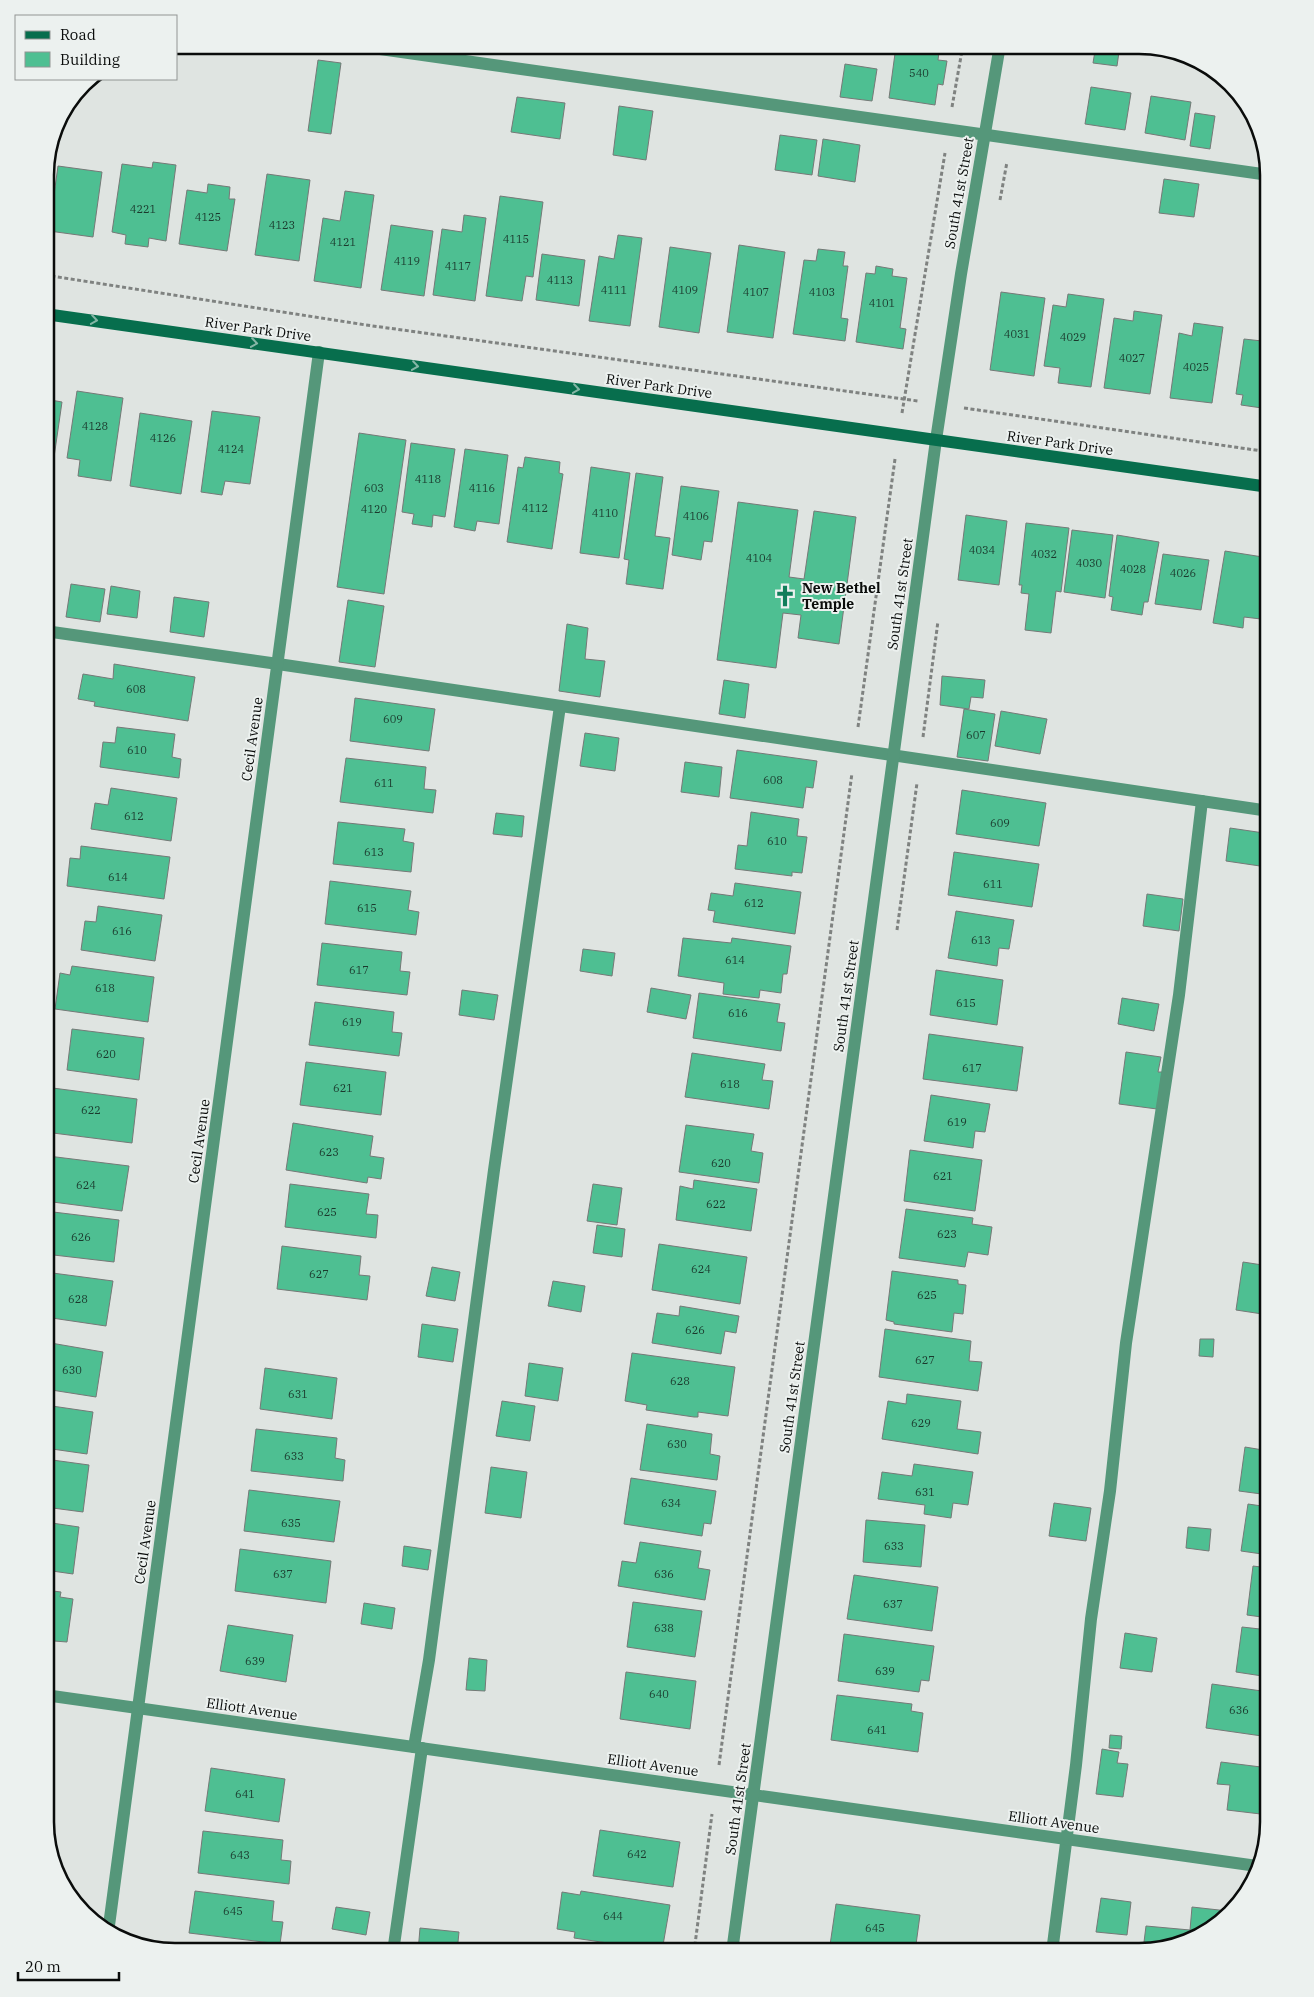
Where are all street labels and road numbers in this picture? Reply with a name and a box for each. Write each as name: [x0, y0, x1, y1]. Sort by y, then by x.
street label: South 41st Street: [940, 136, 978, 250]
street label: River Park Drive: [204, 313, 312, 345]
street label: River Park Drive: [605, 370, 713, 402]
street label: River Park Drive: [1006, 427, 1114, 459]
street label: South 41st Street: [883, 537, 917, 651]
street label: Cecil Avenue: [237, 696, 267, 782]
street label: South 41st Street: [829, 939, 863, 1053]
street label: Cecil Avenue: [184, 1098, 214, 1184]
street label: South 41st Street: [775, 1340, 809, 1454]
street label: Cecil Avenue: [130, 1499, 160, 1585]
street label: Elliott Avenue: [205, 1694, 299, 1724]
street label: South 41st Street: [721, 1742, 755, 1856]
street label: Elliott Avenue: [606, 1750, 700, 1780]
street label: Elliott Avenue: [1007, 1807, 1101, 1837]

